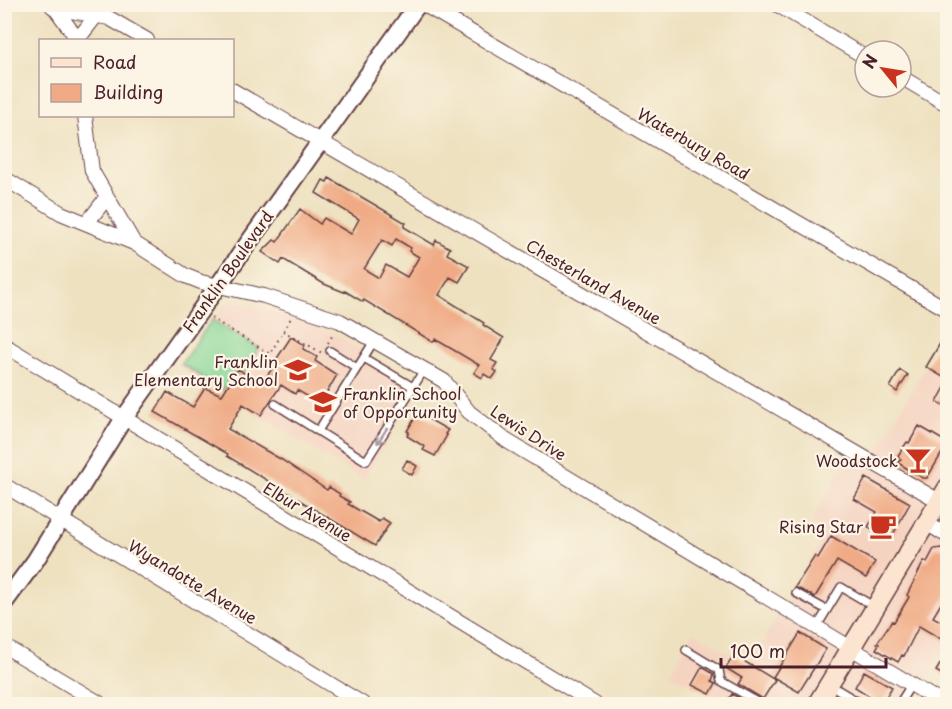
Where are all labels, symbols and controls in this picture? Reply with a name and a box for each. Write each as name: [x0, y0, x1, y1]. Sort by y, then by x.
legend: [39, 39, 234, 117]
north arrow: [853, 39, 913, 99]
text: Road: [93, 48, 137, 75]
text: N: [856, 50, 883, 72]
text: Building: [93, 78, 163, 105]
street label: Waterbury Road: [633, 101, 755, 185]
street label: Franklin Boulevard: [176, 205, 278, 337]
street label: Chesterland Avenue: [522, 232, 666, 330]
place label: Franklin Elementary School: [134, 349, 278, 391]
school or university icon: Franklin Elementary School: [283, 355, 313, 385]
place label: Franklin School of Opportunity: [343, 381, 462, 423]
school or university icon: Franklin School of Opportunity: [308, 387, 338, 417]
street label: Lewis Drive: [486, 398, 572, 466]
one-way arrow: [375, 428, 388, 445]
bar icon: Woodstock: [903, 445, 933, 475]
place label: Woodstock: [816, 448, 898, 472]
street label: Elbur Avenue: [259, 475, 357, 547]
cafe icon: Rising Star: [868, 511, 898, 541]
place label: Rising Star: [779, 514, 864, 538]
street label: Wyandotte Avenue: [124, 533, 262, 629]
scale bar: [721, 631, 886, 669]
text: 100 m: [730, 637, 785, 664]

